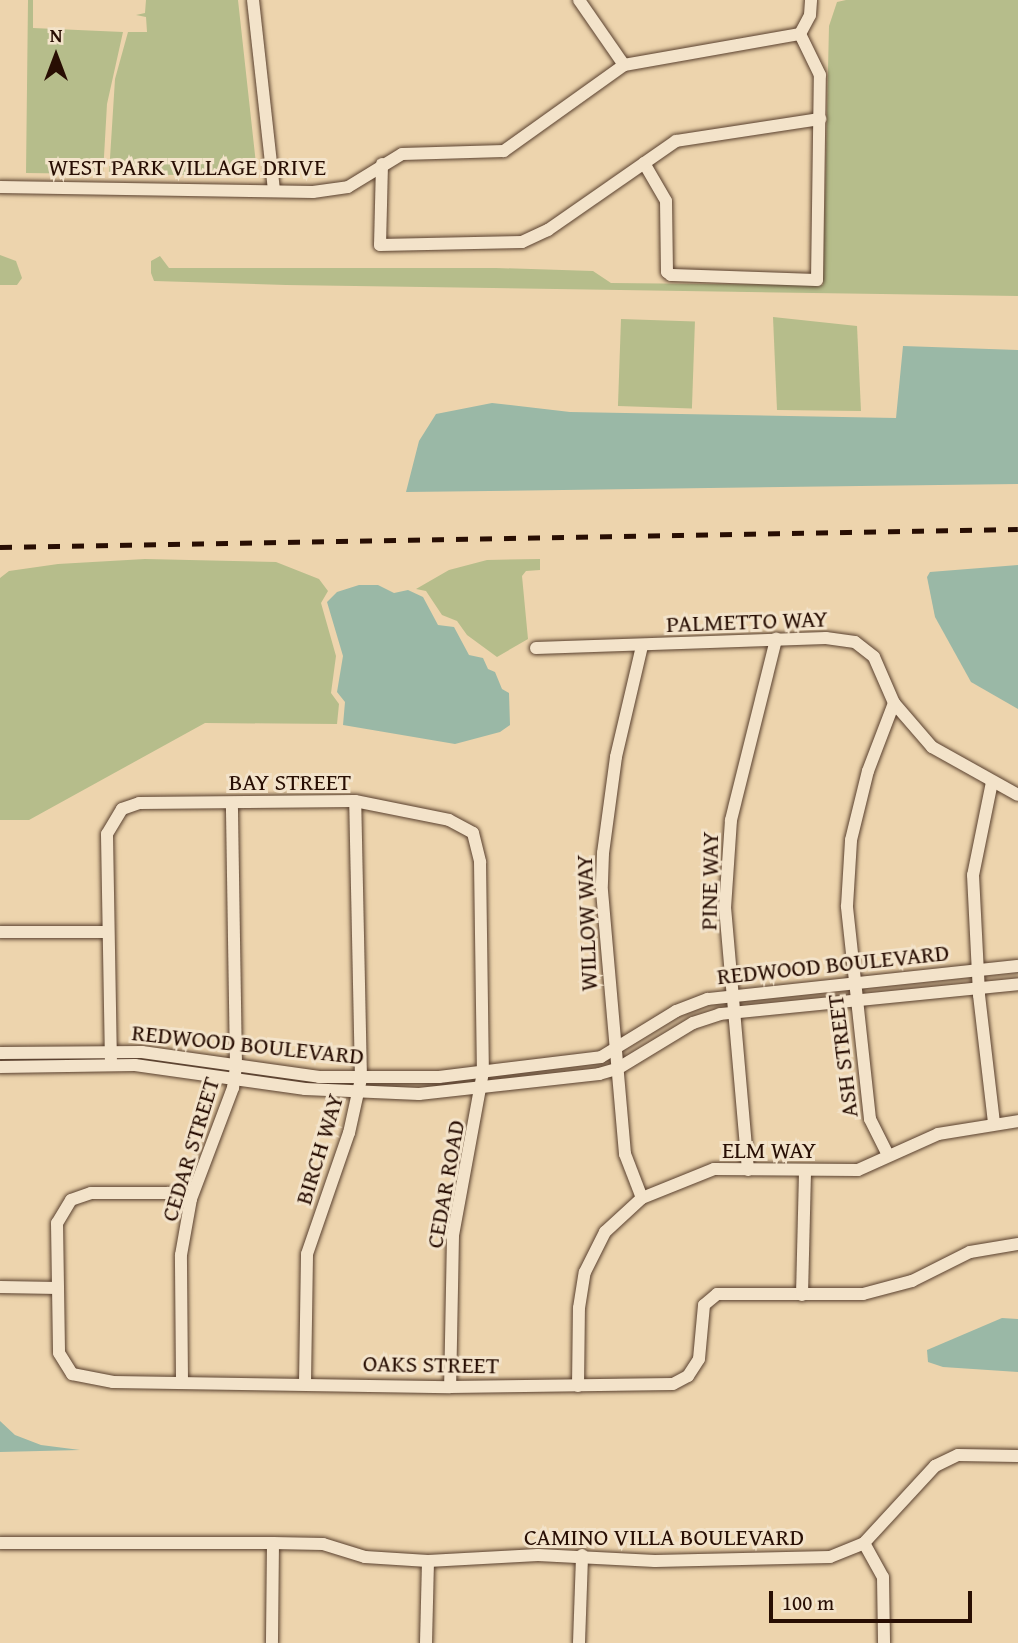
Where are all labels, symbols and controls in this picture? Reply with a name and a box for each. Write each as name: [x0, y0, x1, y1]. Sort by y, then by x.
north arrow: [21, 21, 91, 91]
text: N: [50, 21, 62, 49]
street label: WEST PARK VILLAGE DRIVE: [48, 153, 326, 181]
street label: PALMETTO WAY: [666, 604, 828, 638]
street label: BAY STREET: [229, 768, 351, 796]
street label: PINE WAY: [694, 831, 724, 931]
street label: WILLOW WAY: [569, 854, 603, 992]
street label: REDWOOD BOULEVARD: [715, 937, 951, 991]
street label: ASH STREET: [820, 993, 864, 1119]
street label: REDWOOD BOULEVARD: [130, 1017, 366, 1071]
street label: CEDAR STREET: [154, 1073, 226, 1225]
street label: BIRCH WAY: [288, 1090, 350, 1208]
street label: CEDAR ROAD: [420, 1118, 470, 1250]
street label: ELM WAY: [722, 1136, 816, 1164]
street label: OAKS STREET: [363, 1348, 499, 1380]
street label: CAMINO VILLA BOULEVARD: [524, 1523, 804, 1551]
scale bar: [773, 1576, 976, 1620]
text: 100 m: [782, 1587, 834, 1618]

